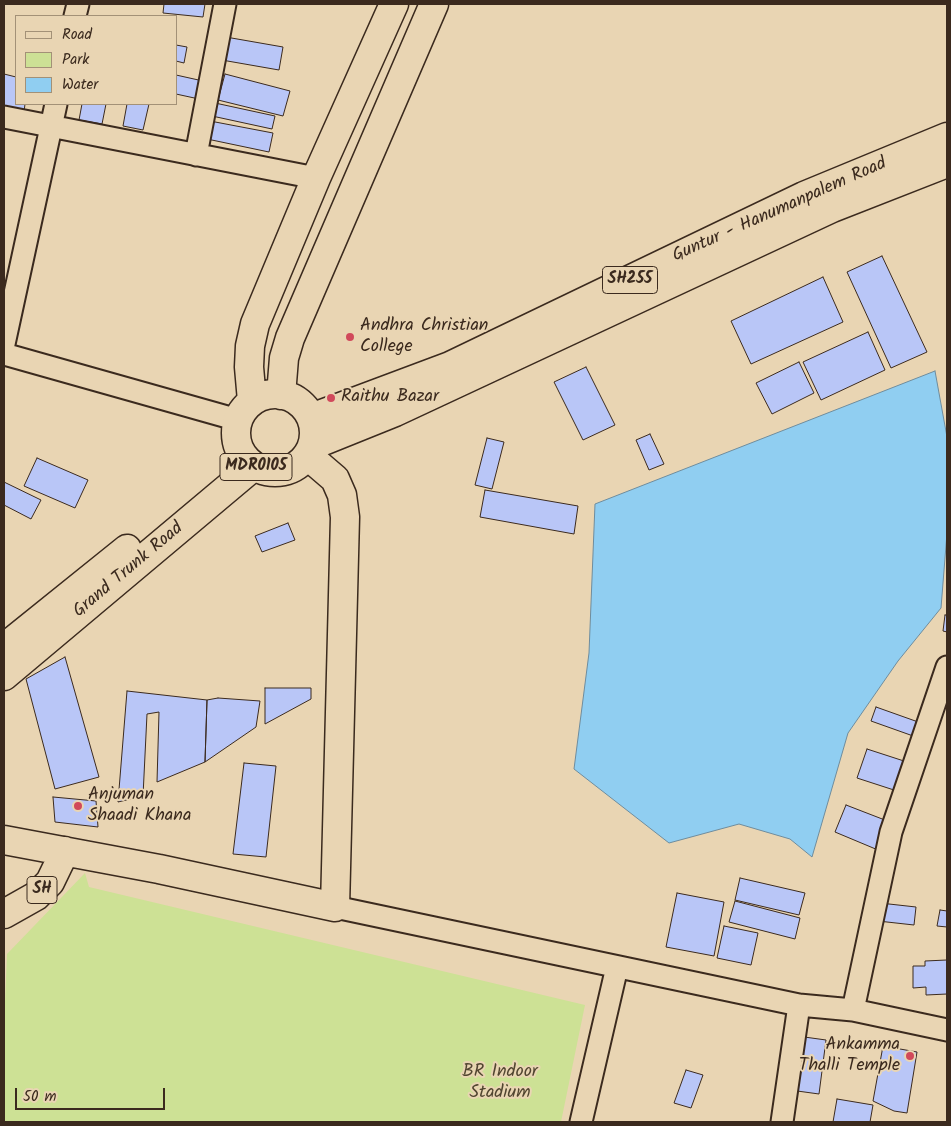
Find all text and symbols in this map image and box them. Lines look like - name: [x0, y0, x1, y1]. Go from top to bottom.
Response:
- legend: [15, 15, 178, 105]
- text: Road: [62, 23, 92, 47]
- text: Park: [62, 48, 89, 72]
- text: Water: [62, 73, 98, 97]
- street label: Guntur - Hanumanpalem Road: [670, 154, 890, 268]
- road number: SH255: [602, 266, 658, 294]
- place label: Andhra Christian College: [360, 316, 488, 358]
- marker: Andhra Christian College: [344, 331, 356, 343]
- place label: Raithu Bazar: [341, 387, 439, 409]
- marker: Raithu Bazar: [325, 392, 337, 404]
- road number: MDR0105: [220, 454, 292, 481]
- street label: Grand Trunk Road: [70, 519, 188, 623]
- place label: Anjuman Shaadi Khana: [88, 785, 191, 828]
- marker: Anjuman Shaadi Khana: [72, 800, 84, 812]
- road number: SH: [27, 876, 57, 904]
- place label: Ankamma Thalli Temple: [799, 1035, 900, 1078]
- marker: Ankamma Thalli Temple: [904, 1050, 916, 1062]
- park label: BR Indoor Stadium: [462, 1062, 538, 1104]
- scale bar: [18, 1078, 168, 1110]
- text: 50 m: [23, 1085, 57, 1109]

